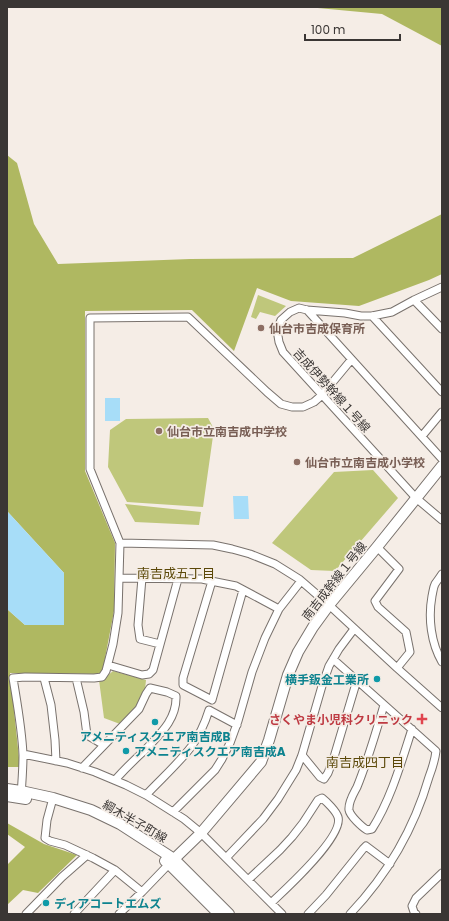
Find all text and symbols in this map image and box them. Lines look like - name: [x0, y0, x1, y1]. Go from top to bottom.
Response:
- scale bar: [305, 16, 400, 42]
- text: 100 m: [311, 21, 345, 38]
- place label: 仙台市吉成保育所: [269, 320, 365, 337]
- marker: 仙台市吉成保育所: [256, 323, 266, 333]
- street label: 吉成伊勢幹線１号線: [290, 344, 374, 436]
- place label: 仙台市立南吉成中学校: [167, 423, 287, 440]
- marker: 仙台市立南吉成中学校: [154, 426, 164, 436]
- place label: 仙台市立南吉成小学校: [305, 454, 425, 471]
- marker: 仙台市立南吉成小学校: [292, 457, 302, 467]
- street label: 南吉成幹線１号線: [298, 538, 370, 624]
- district label: 南吉成五丁目: [137, 564, 215, 583]
- place label: 横手鈑金工業所: [285, 671, 369, 688]
- marker: 横手鈑金工業所: [372, 674, 382, 684]
- place label: さくやま小児科クリニック: [269, 711, 413, 728]
- marker: さくやま小児科クリニック: [416, 713, 428, 725]
- marker: アメニティスクエア南吉成B: [150, 717, 160, 727]
- place label: アメニティスクエア南吉成B: [80, 728, 230, 745]
- place label: アメニティスクエア南吉成A: [134, 743, 286, 760]
- marker: アメニティスクエア南吉成A: [121, 746, 131, 756]
- district label: 南吉成四丁目: [326, 753, 404, 772]
- street label: 綱木半子町線: [100, 796, 170, 846]
- place label: ディアコートエムズ: [54, 895, 161, 912]
- marker: ディアコートエムズ: [41, 898, 51, 908]

